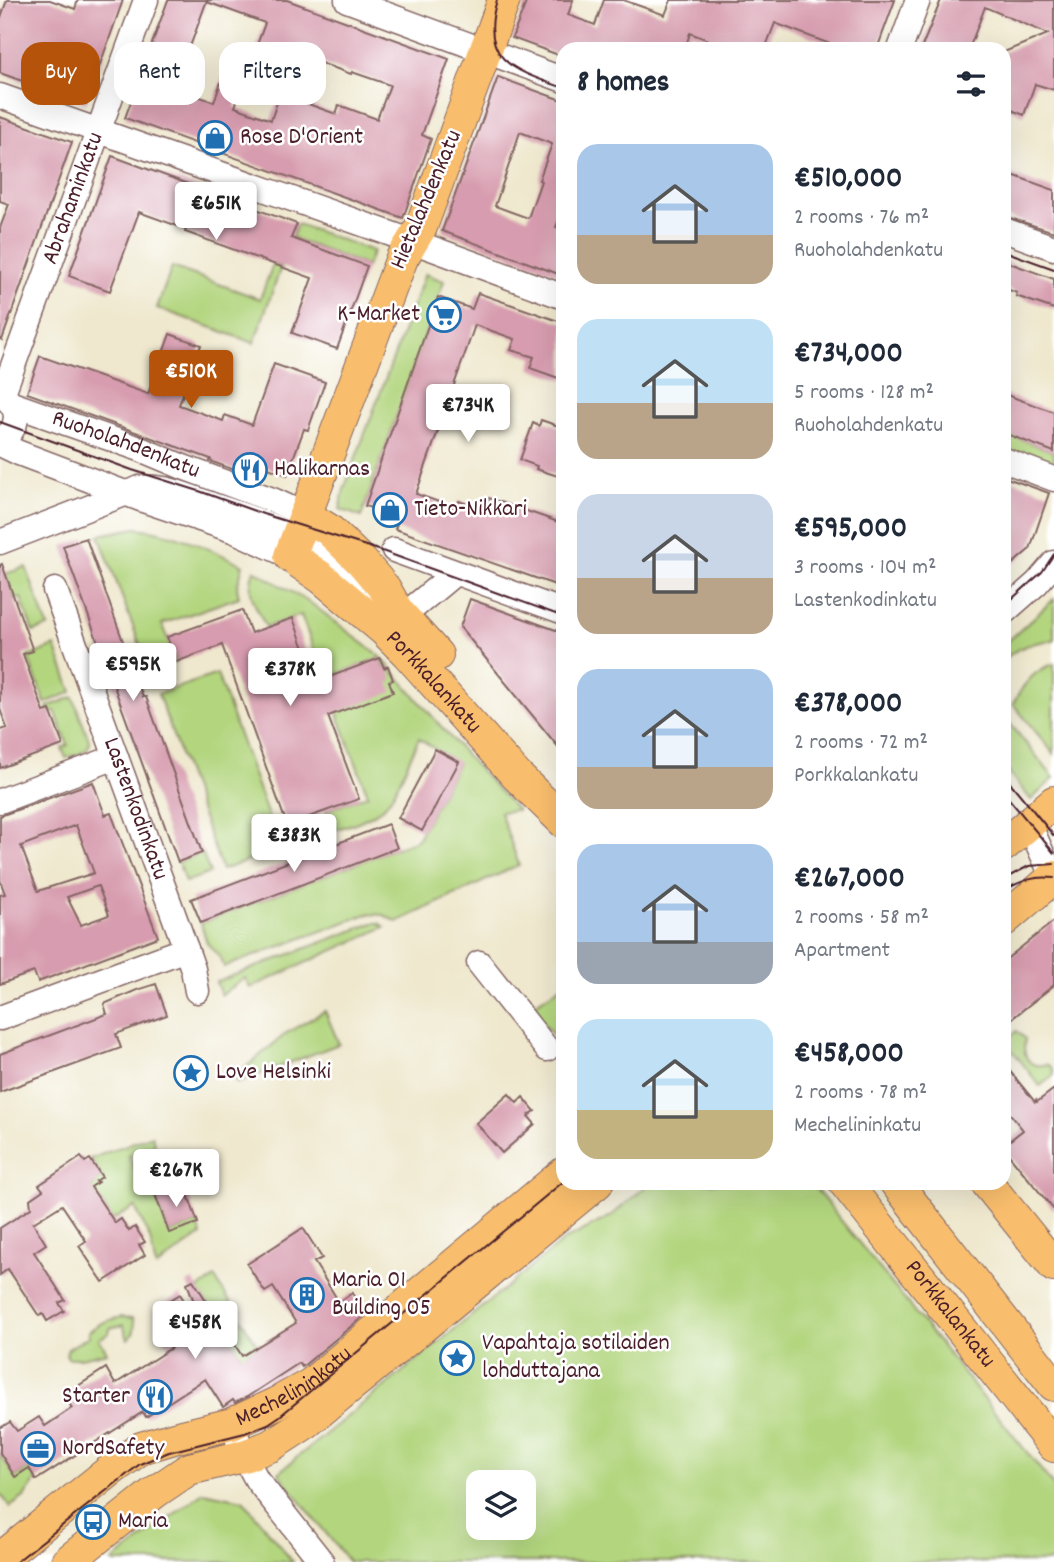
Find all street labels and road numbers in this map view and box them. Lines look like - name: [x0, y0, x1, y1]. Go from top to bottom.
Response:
- street label: Hietalahdenkatu: [382, 125, 472, 275]
- street label: Abrahaminkatu: [34, 128, 113, 269]
- street label: Ruoholahdenkatu: [47, 402, 204, 489]
- street label: Porkkalankatu: [377, 623, 489, 742]
- street label: Lastenkodinkatu: [93, 733, 176, 885]
- street label: Porkkalankatu: [896, 1253, 1003, 1376]
- street label: Mechelininkatu: [230, 1339, 360, 1437]

